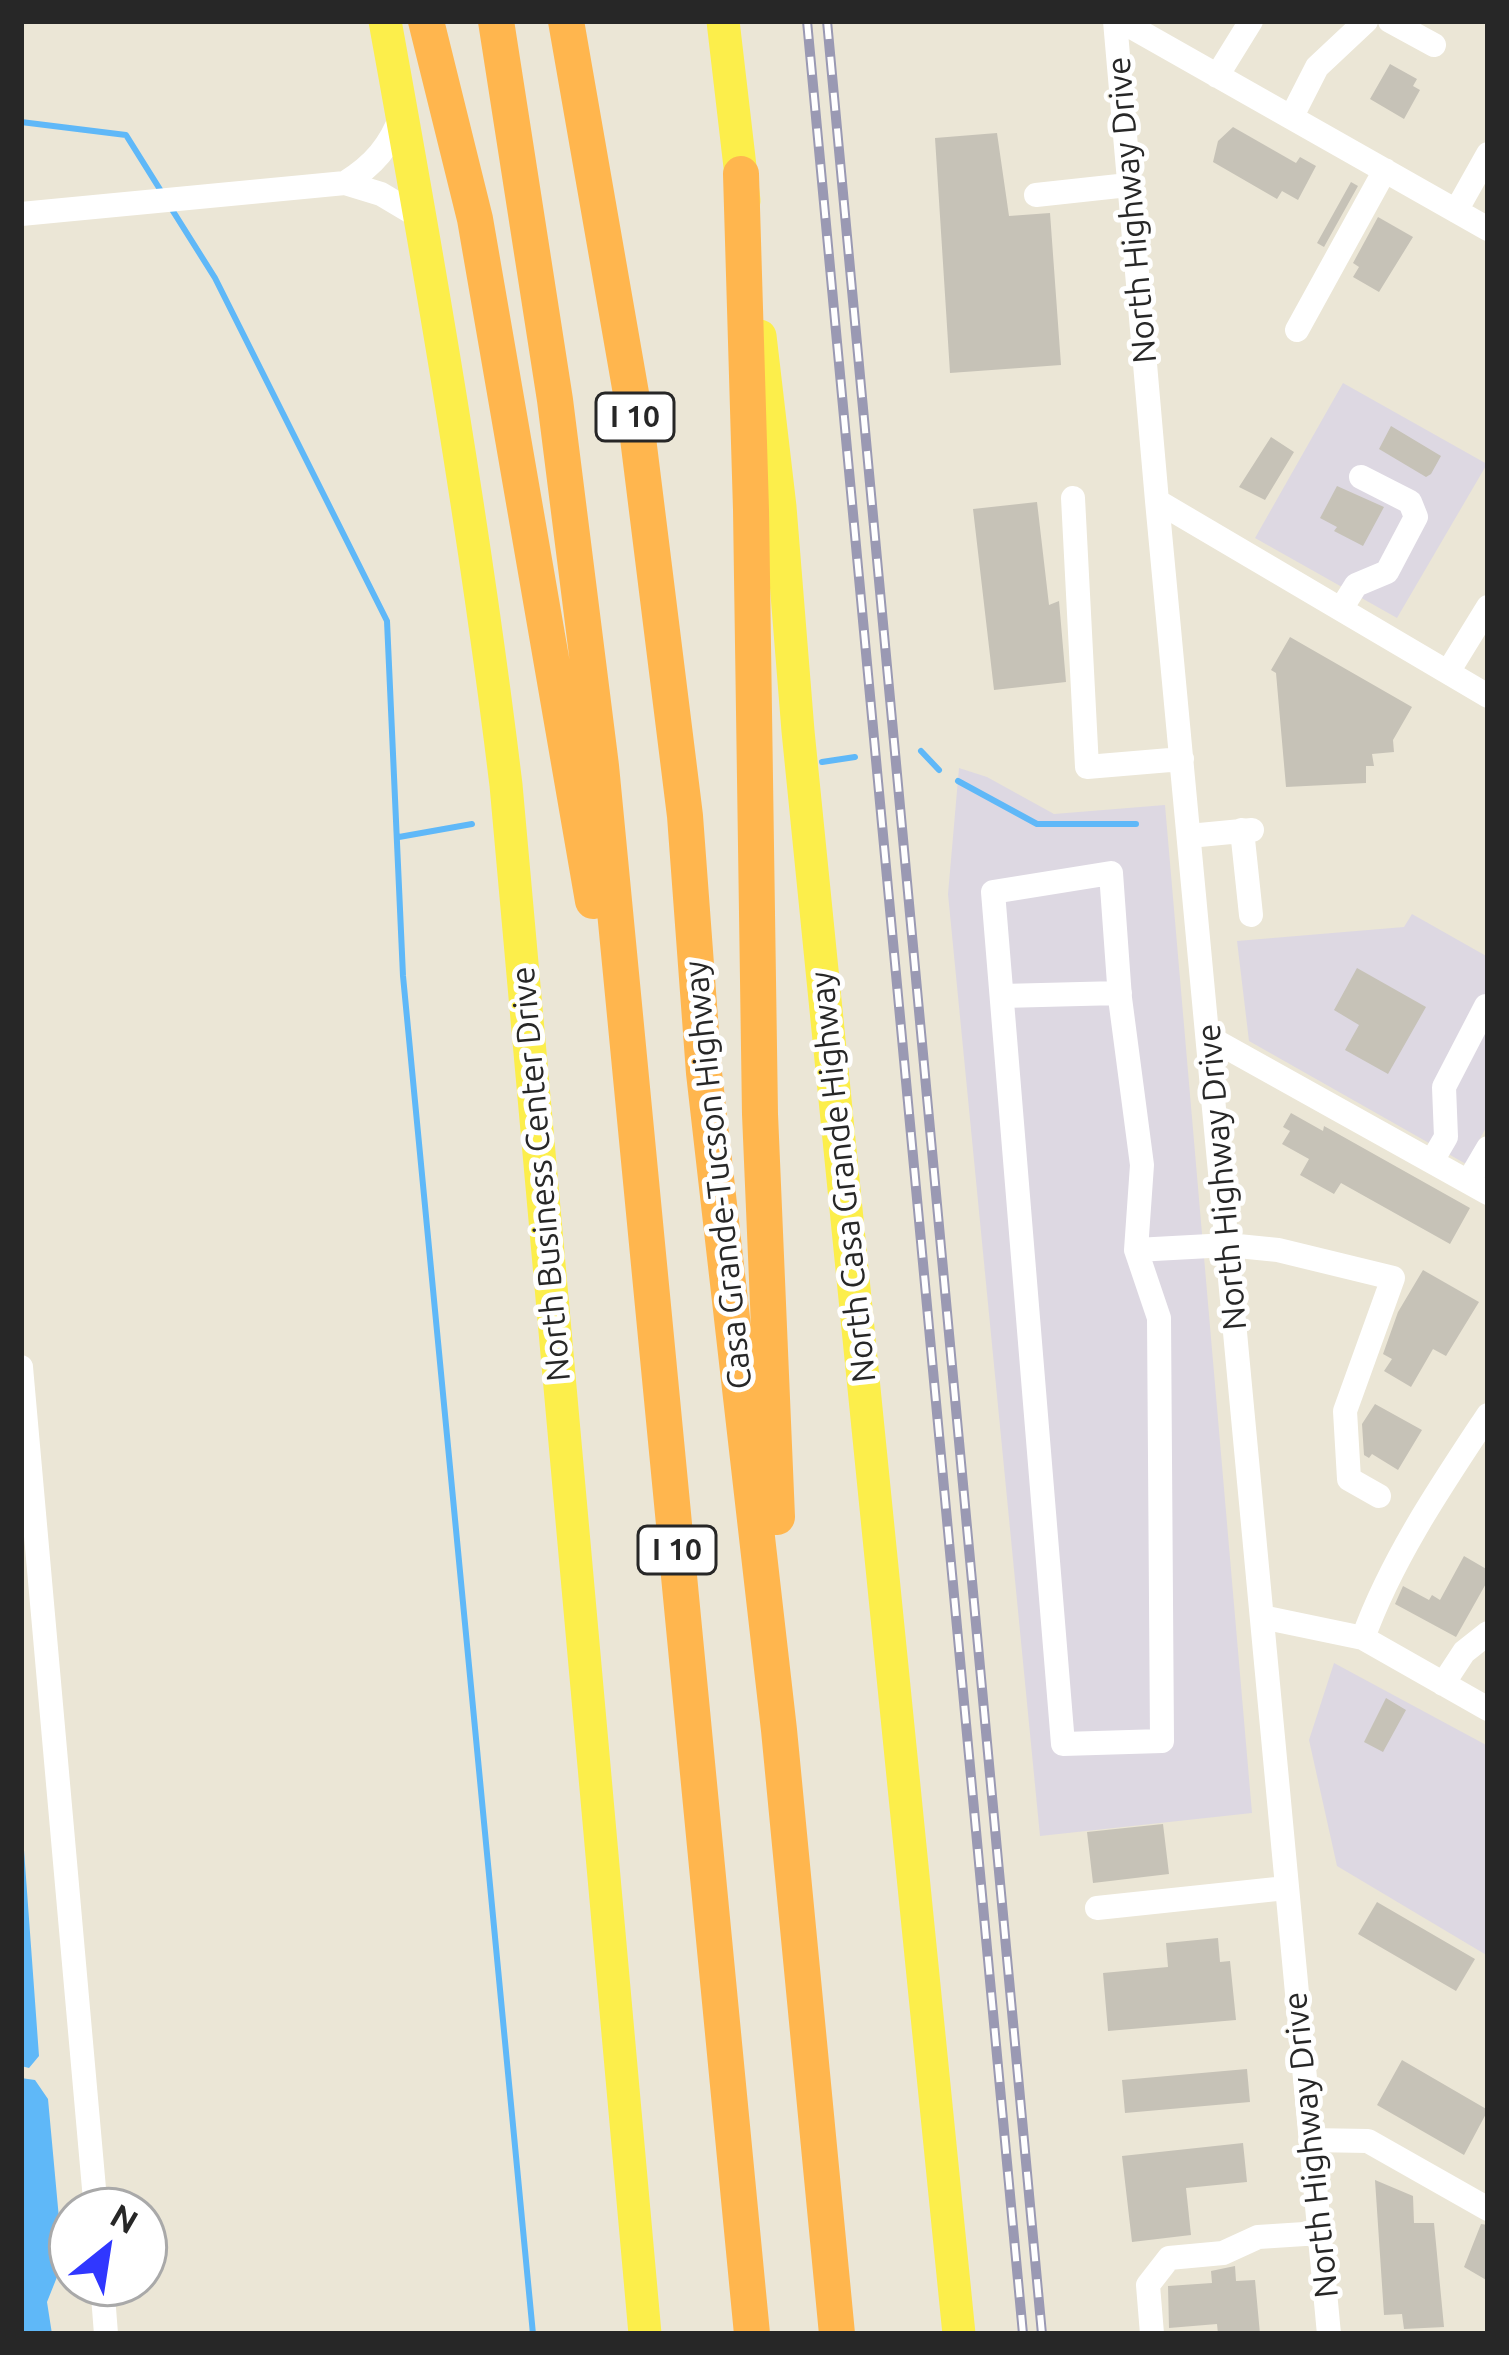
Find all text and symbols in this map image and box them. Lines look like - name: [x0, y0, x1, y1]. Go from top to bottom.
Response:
- street label: North Highway Drive: [1099, 55, 1165, 365]
- road number: I 10: [596, 393, 674, 441]
- street label: Casa Grande-Tucson Highway: [676, 959, 760, 1391]
- street label: North Business Center Drive: [503, 965, 579, 1383]
- street label: North Casa Grande Highway: [802, 969, 884, 1385]
- street label: North Highway Drive: [1189, 1022, 1255, 1332]
- road number: I 10: [638, 1526, 716, 1574]
- street label: North Highway Drive: [1275, 1990, 1347, 2300]
- north arrow: [48, 2187, 168, 2307]
- text: N: [105, 2196, 145, 2240]

